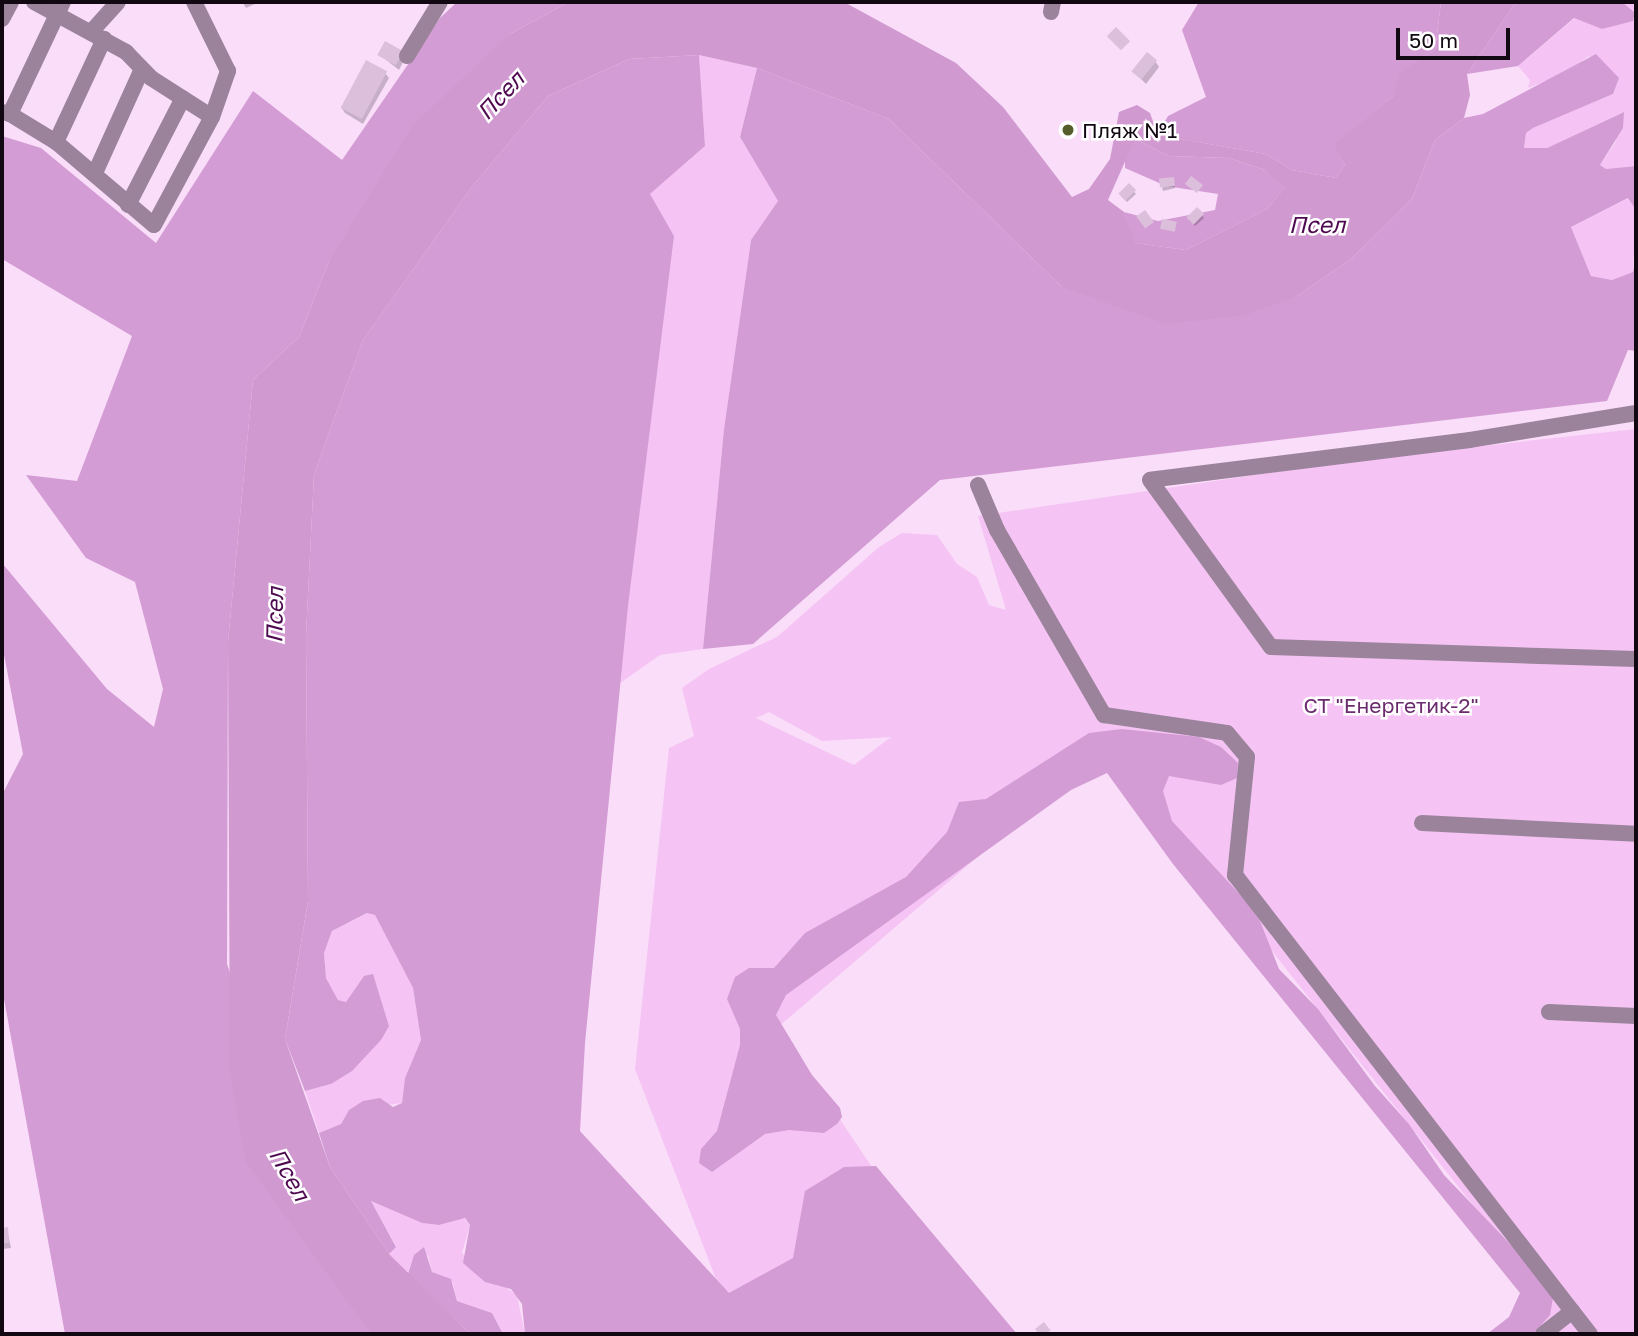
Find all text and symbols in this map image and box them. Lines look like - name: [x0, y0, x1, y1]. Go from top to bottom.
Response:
- scale bar: [1400, 14, 1514, 58]
- text: 50 m: [1409, 27, 1458, 53]
- water label: Псел: [471, 65, 529, 125]
- place label: Пляж №1: [1082, 117, 1177, 143]
- marker: Пляж №1: [1060, 122, 1076, 138]
- water label: Псел: [1289, 210, 1345, 238]
- water label: Псел: [260, 587, 288, 643]
- park label: СТ "Енергетик-2": [1303, 692, 1479, 718]
- water label: Псел: [264, 1143, 316, 1205]

